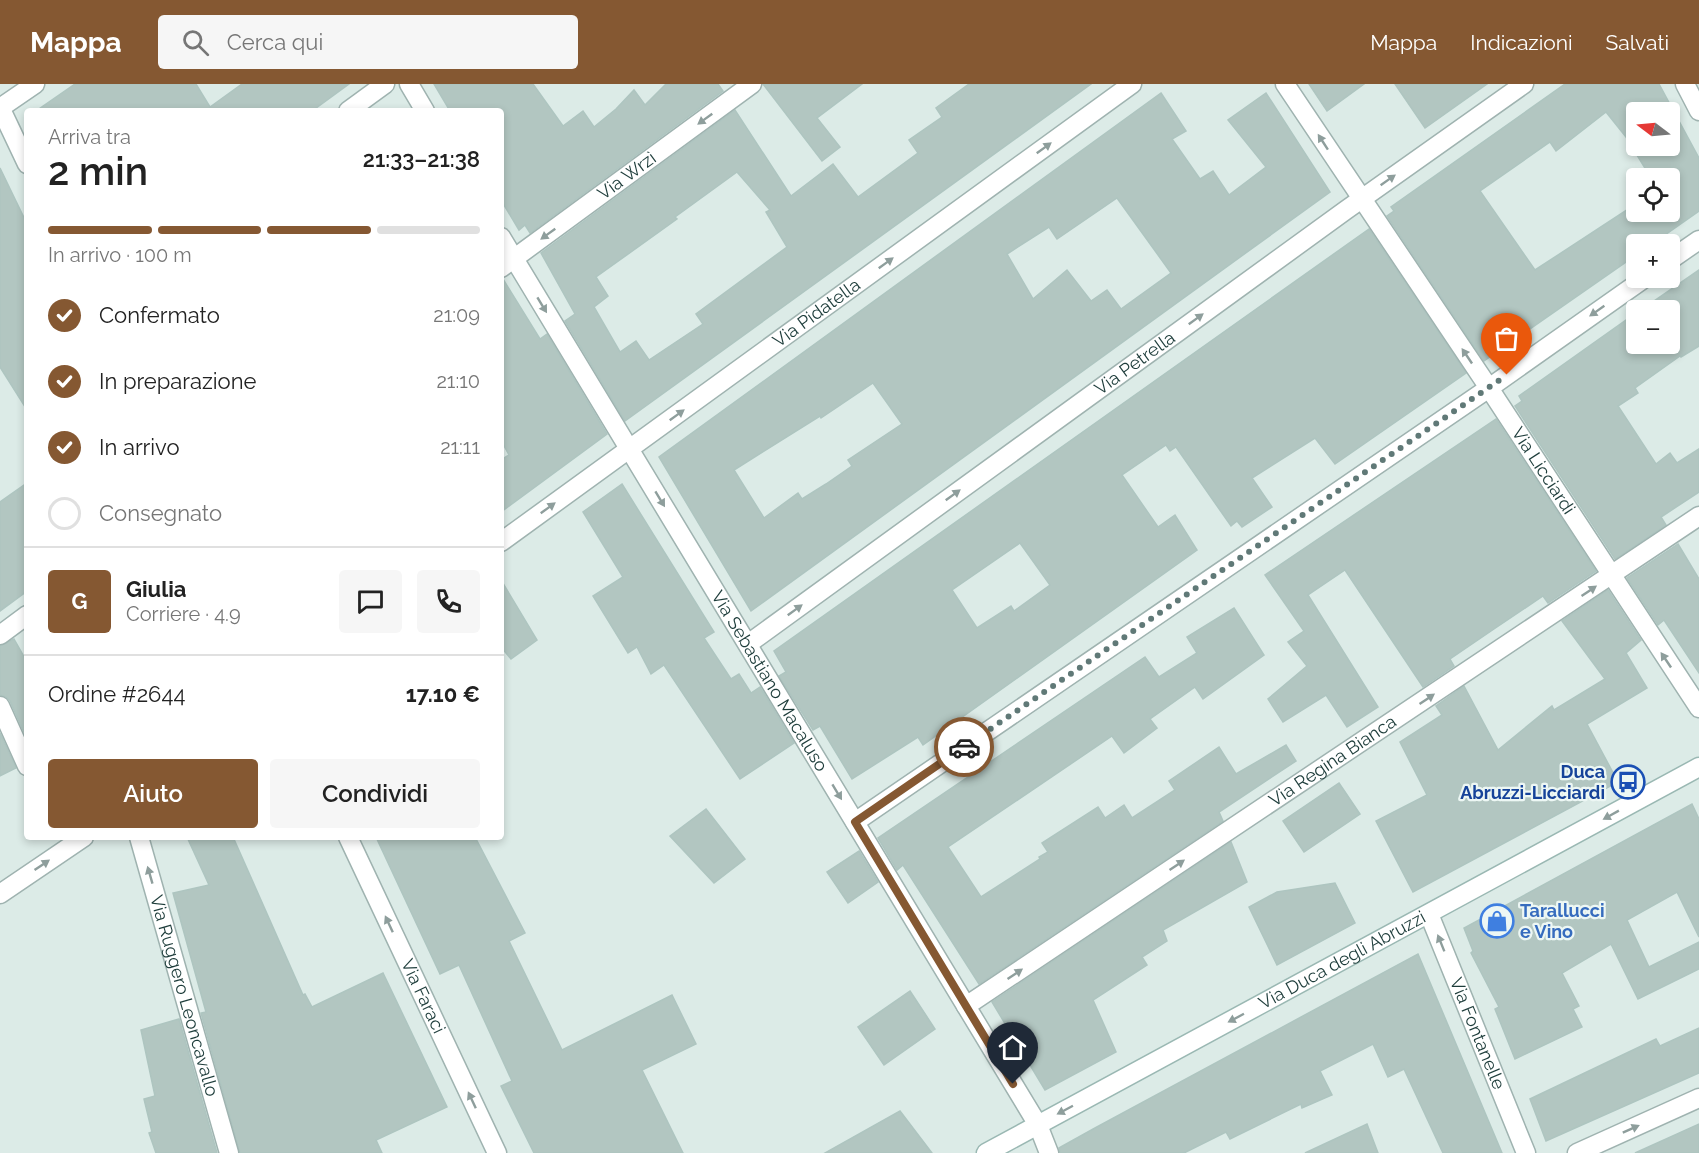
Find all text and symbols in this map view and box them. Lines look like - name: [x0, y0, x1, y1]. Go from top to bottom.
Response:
- search box: [158, 15, 578, 69]
- text: Mappa: [30, 26, 122, 59]
- icon: search: [179, 26, 212, 59]
- text: Cerca qui: [227, 29, 323, 55]
- text: Mappa: [1370, 30, 1437, 55]
- text: Indicazioni: [1470, 30, 1573, 55]
- text: Salvati: [1606, 30, 1669, 55]
- north arrow: [1626, 102, 1680, 156]
- map controls: [1626, 102, 1680, 354]
- one-way arrow: [697, 112, 712, 124]
- text: Arriva tra: [48, 125, 131, 149]
- one-way arrow: [1318, 134, 1329, 150]
- one-way arrow: [1036, 143, 1051, 155]
- text: 21:33–21:38: [363, 146, 480, 172]
- street label: Via Wrzì: [593, 147, 660, 204]
- text: 2 min: [48, 148, 148, 194]
- button: locate: [1626, 168, 1680, 222]
- one-way arrow: [1379, 174, 1395, 186]
- one-way arrow: [540, 228, 556, 240]
- button: +: [1626, 234, 1680, 288]
- text: In arrivo · 100 m: [48, 243, 192, 267]
- one-way arrow: [877, 257, 893, 269]
- street label: Via Pidatella: [769, 274, 864, 351]
- one-way arrow: [537, 297, 548, 313]
- icon: check: [48, 299, 81, 332]
- button: −: [1626, 300, 1680, 354]
- text: Confermato: [99, 302, 220, 328]
- text: 21:09: [433, 303, 480, 327]
- one-way arrow: [1590, 305, 1606, 317]
- one-way arrow: [1187, 313, 1203, 325]
- pin: [1481, 313, 1532, 375]
- icon: bag: [1490, 322, 1523, 355]
- street label: Via Petrella: [1090, 327, 1179, 399]
- one-way arrow: [1461, 349, 1473, 365]
- icon: check: [48, 365, 81, 398]
- text: In preparazione: [99, 368, 256, 394]
- text: 21:10: [436, 369, 480, 393]
- one-way arrow: [670, 409, 685, 421]
- street label: Via Licciardi: [1508, 423, 1580, 518]
- icon: check: [48, 431, 81, 464]
- text: In arrivo: [99, 434, 180, 460]
- text: 21:11: [440, 435, 480, 459]
- one-way arrow: [944, 489, 960, 501]
- one-way arrow: [655, 491, 665, 508]
- text: Consegnato: [99, 500, 222, 526]
- one-way arrow: [541, 502, 556, 514]
- button: chat: [339, 570, 402, 633]
- button: phone: [417, 570, 480, 633]
- text: Giulia: [126, 576, 186, 602]
- one-way arrow: [1581, 586, 1597, 597]
- street label: Via Sebastiano Macaluso: [707, 587, 833, 775]
- text: G: [72, 588, 87, 614]
- text: Corriere · 4.9: [126, 602, 241, 626]
- one-way arrow: [787, 604, 803, 616]
- one-way arrow: [1661, 651, 1672, 668]
- text: Ordine #2644: [48, 681, 185, 707]
- text: 17.10 €: [406, 681, 480, 707]
- one-way arrow: [1419, 694, 1435, 705]
- street label: Via Regina Bianca: [1265, 710, 1400, 811]
- courier: [934, 717, 994, 777]
- icon: car: [948, 731, 981, 764]
- button: Aiuto: [48, 759, 258, 828]
- button: Condividi: [270, 759, 480, 828]
- place label: Duca Abruzzi-Licciardi: [1460, 761, 1605, 803]
- bus stop icon: Duca Abruzzi-Licciardi: [1610, 764, 1646, 800]
- one-way arrow: [831, 784, 842, 800]
- one-way arrow: [1602, 810, 1619, 820]
- one-way arrow: [34, 860, 50, 871]
- one-way arrow: [1169, 860, 1185, 871]
- one-way arrow: [145, 866, 154, 884]
- street label: Via Ruggero Leoncavallo: [146, 893, 223, 1099]
- place label: Tarallucci e Vino: [1520, 900, 1605, 942]
- shop icon: Tarallucci e Vino: [1479, 903, 1515, 939]
- street label: Via Duca degli Abruzzi: [1255, 906, 1429, 1013]
- one-way arrow: [385, 915, 394, 932]
- one-way arrow: [1436, 934, 1445, 952]
- street label: Via Faraci: [397, 955, 450, 1037]
- one-way arrow: [1007, 968, 1023, 979]
- street label: Via Fontanelle: [1446, 974, 1510, 1093]
- one-way arrow: [1227, 1013, 1244, 1023]
- pin: [987, 1022, 1038, 1084]
- icon: home: [996, 1031, 1029, 1064]
- one-way arrow: [468, 1092, 477, 1109]
- one-way arrow: [1056, 1105, 1073, 1115]
- one-way arrow: [1622, 1124, 1640, 1134]

